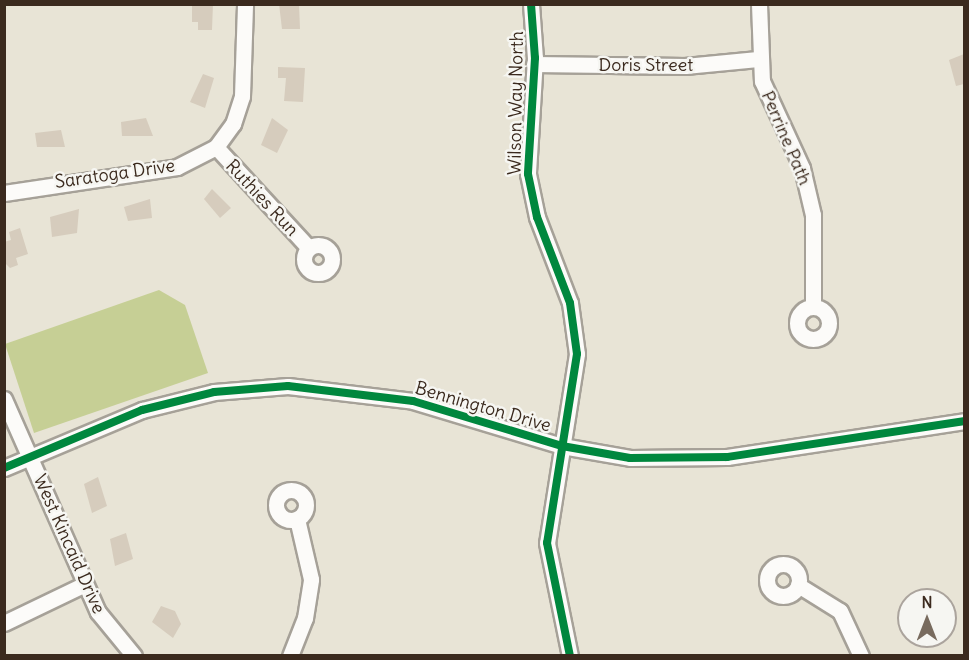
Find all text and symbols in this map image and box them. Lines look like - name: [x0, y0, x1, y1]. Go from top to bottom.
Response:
- street label: Wilson Way North: [504, 31, 528, 175]
- street label: Doris Street: [599, 54, 693, 76]
- street label: Perrine Path: [757, 88, 815, 188]
- street label: Saratoga Drive: [54, 155, 176, 193]
- street label: Ruthies Run: [221, 155, 303, 241]
- street label: Bennington Drive: [413, 377, 553, 437]
- street label: West Kincaid Drive: [29, 471, 109, 617]
- north arrow: [897, 588, 957, 648]
- text: N: [921, 592, 933, 612]

